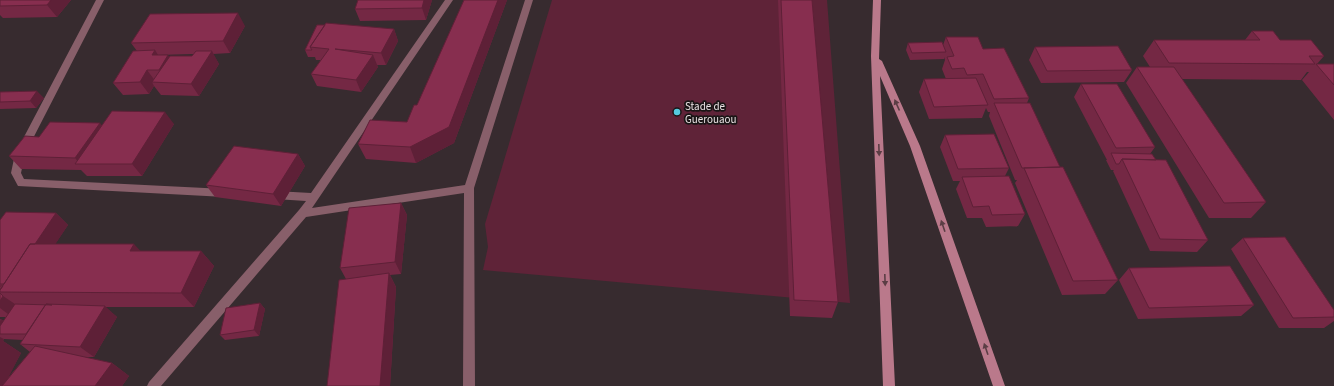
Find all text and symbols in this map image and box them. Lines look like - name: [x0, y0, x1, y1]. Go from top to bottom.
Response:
- place label: Stade de Guerouaou: [685, 99, 736, 127]
- one-way arrow: [894, 99, 900, 111]
- marker: Stade de Guerouaou: [672, 107, 682, 117]
- one-way arrow: [876, 144, 883, 156]
- one-way arrow: [940, 220, 946, 232]
- one-way arrow: [881, 274, 888, 286]
- one-way arrow: [983, 343, 989, 355]

